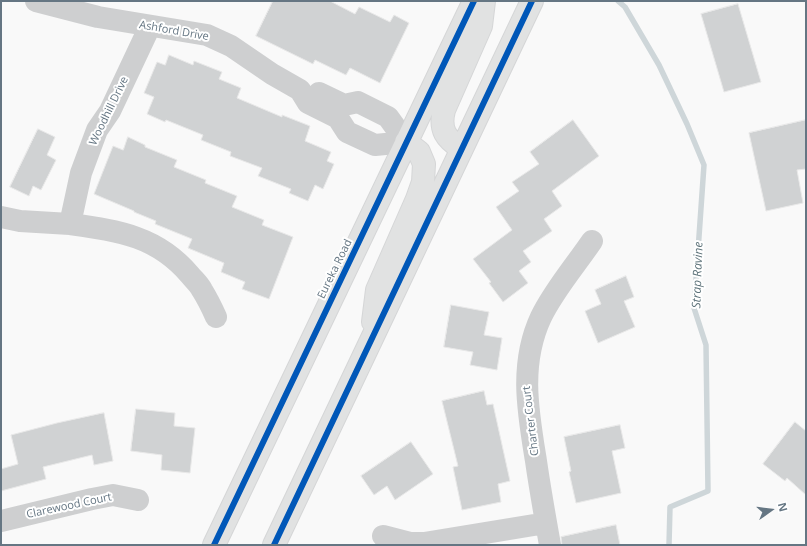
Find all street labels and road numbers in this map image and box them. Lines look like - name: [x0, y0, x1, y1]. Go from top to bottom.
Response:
- street label: Ashford Drive: [138, 18, 210, 44]
- street label: Woodhill Drive: [87, 74, 131, 148]
- street label: Eureka Road: [315, 237, 355, 301]
- street label: Charter Court: [520, 385, 542, 457]
- street label: Clarewood Court: [25, 491, 113, 521]

